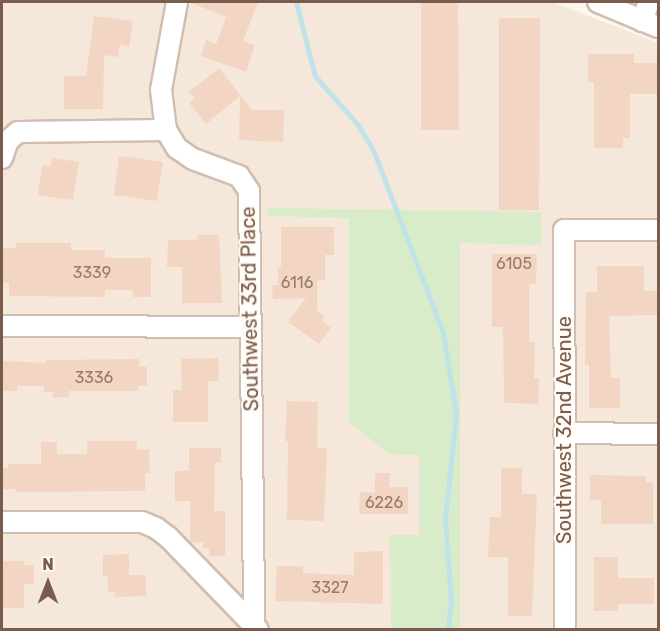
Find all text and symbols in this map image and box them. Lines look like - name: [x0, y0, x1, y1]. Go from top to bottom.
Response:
- street label: Southwest 33rd Place: [236, 206, 264, 412]
- house number: 6105: [496, 254, 532, 274]
- house number: 3339: [73, 263, 111, 283]
- house number: 6116: [281, 273, 313, 293]
- street label: Southwest 32nd Avenue: [552, 316, 576, 544]
- house number: 3336: [75, 368, 113, 388]
- house number: 6226: [365, 493, 403, 513]
- north arrow: [18, 553, 78, 613]
- text: N: [42, 555, 54, 574]
- house number: 3327: [312, 578, 348, 598]

